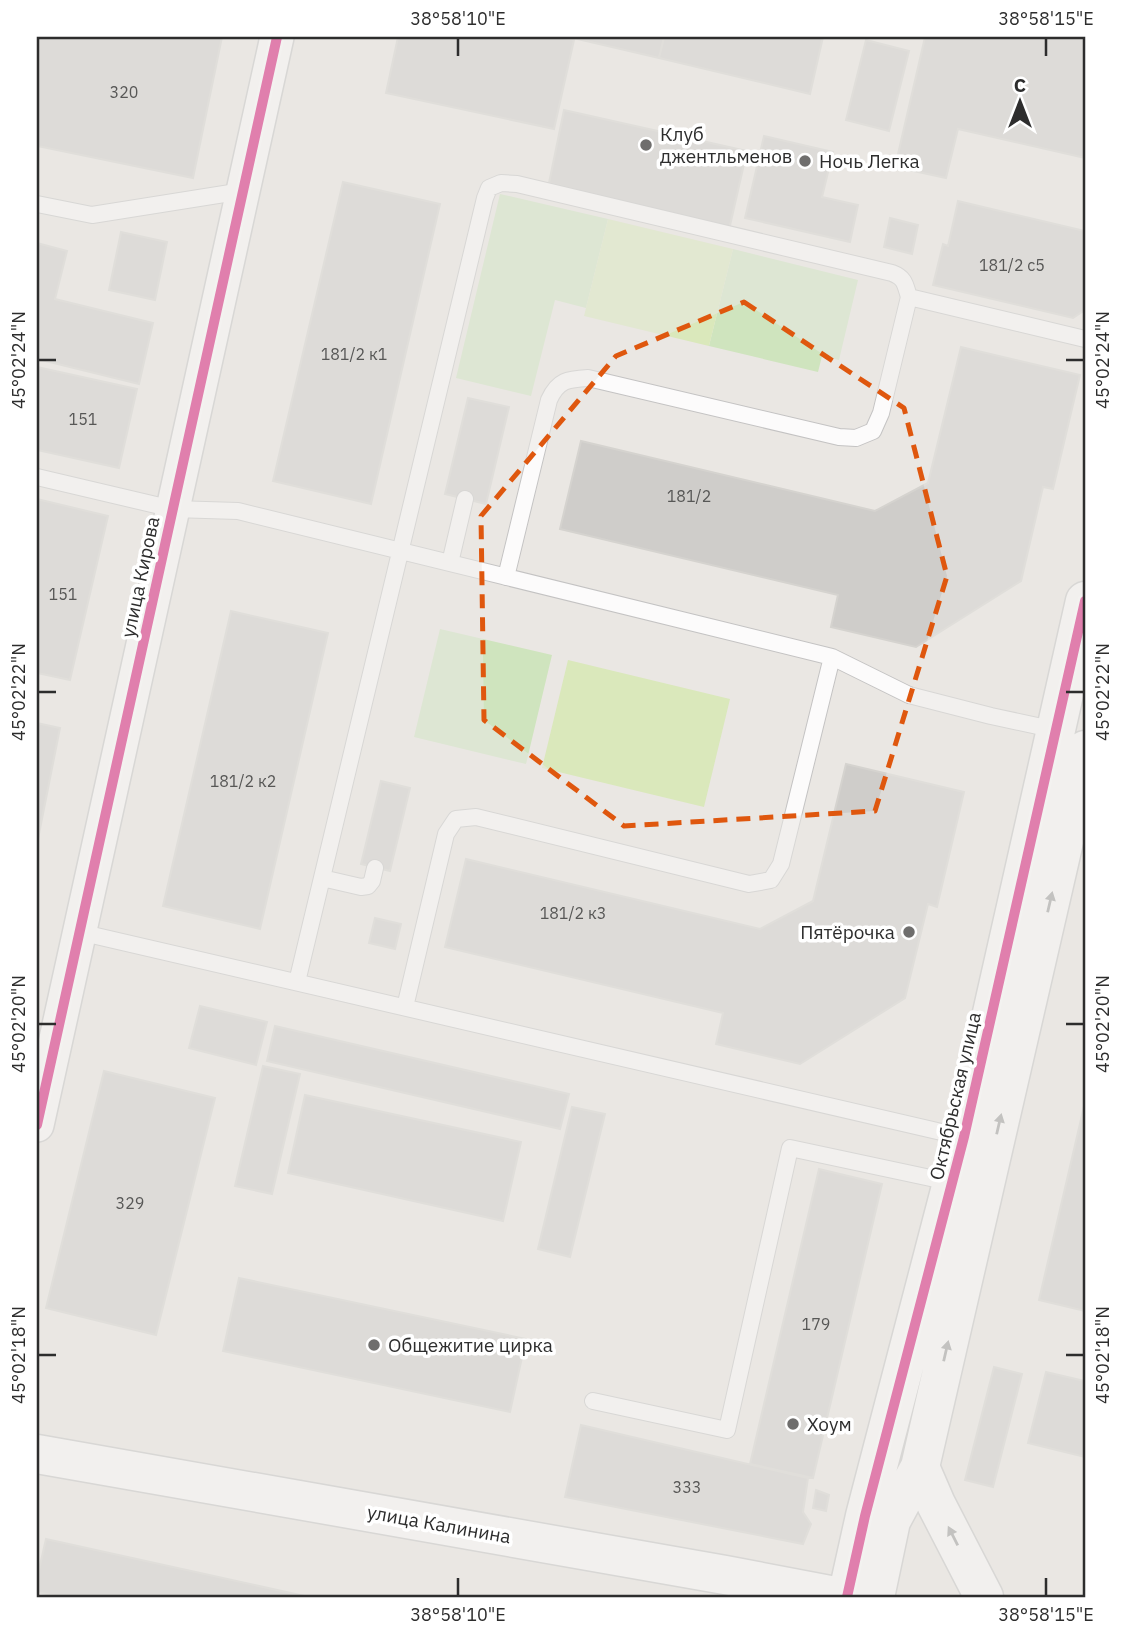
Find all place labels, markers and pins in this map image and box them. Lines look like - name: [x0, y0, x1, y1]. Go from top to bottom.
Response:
- place label: Клуб джентльменов: [660, 122, 792, 168]
- marker: Клуб джентльменов: [638, 137, 654, 153]
- place label: Ночь Легка: [819, 149, 920, 173]
- marker: Ночь Легка: [797, 153, 813, 169]
- place label: Пятёрочка: [800, 920, 895, 944]
- marker: Пятёрочка: [901, 924, 917, 940]
- place label: Общежитие цирка: [388, 1333, 553, 1357]
- marker: Общежитие цирка: [366, 1337, 382, 1353]
- place label: Хоум: [807, 1412, 852, 1436]
- marker: Хоум: [785, 1416, 801, 1432]

